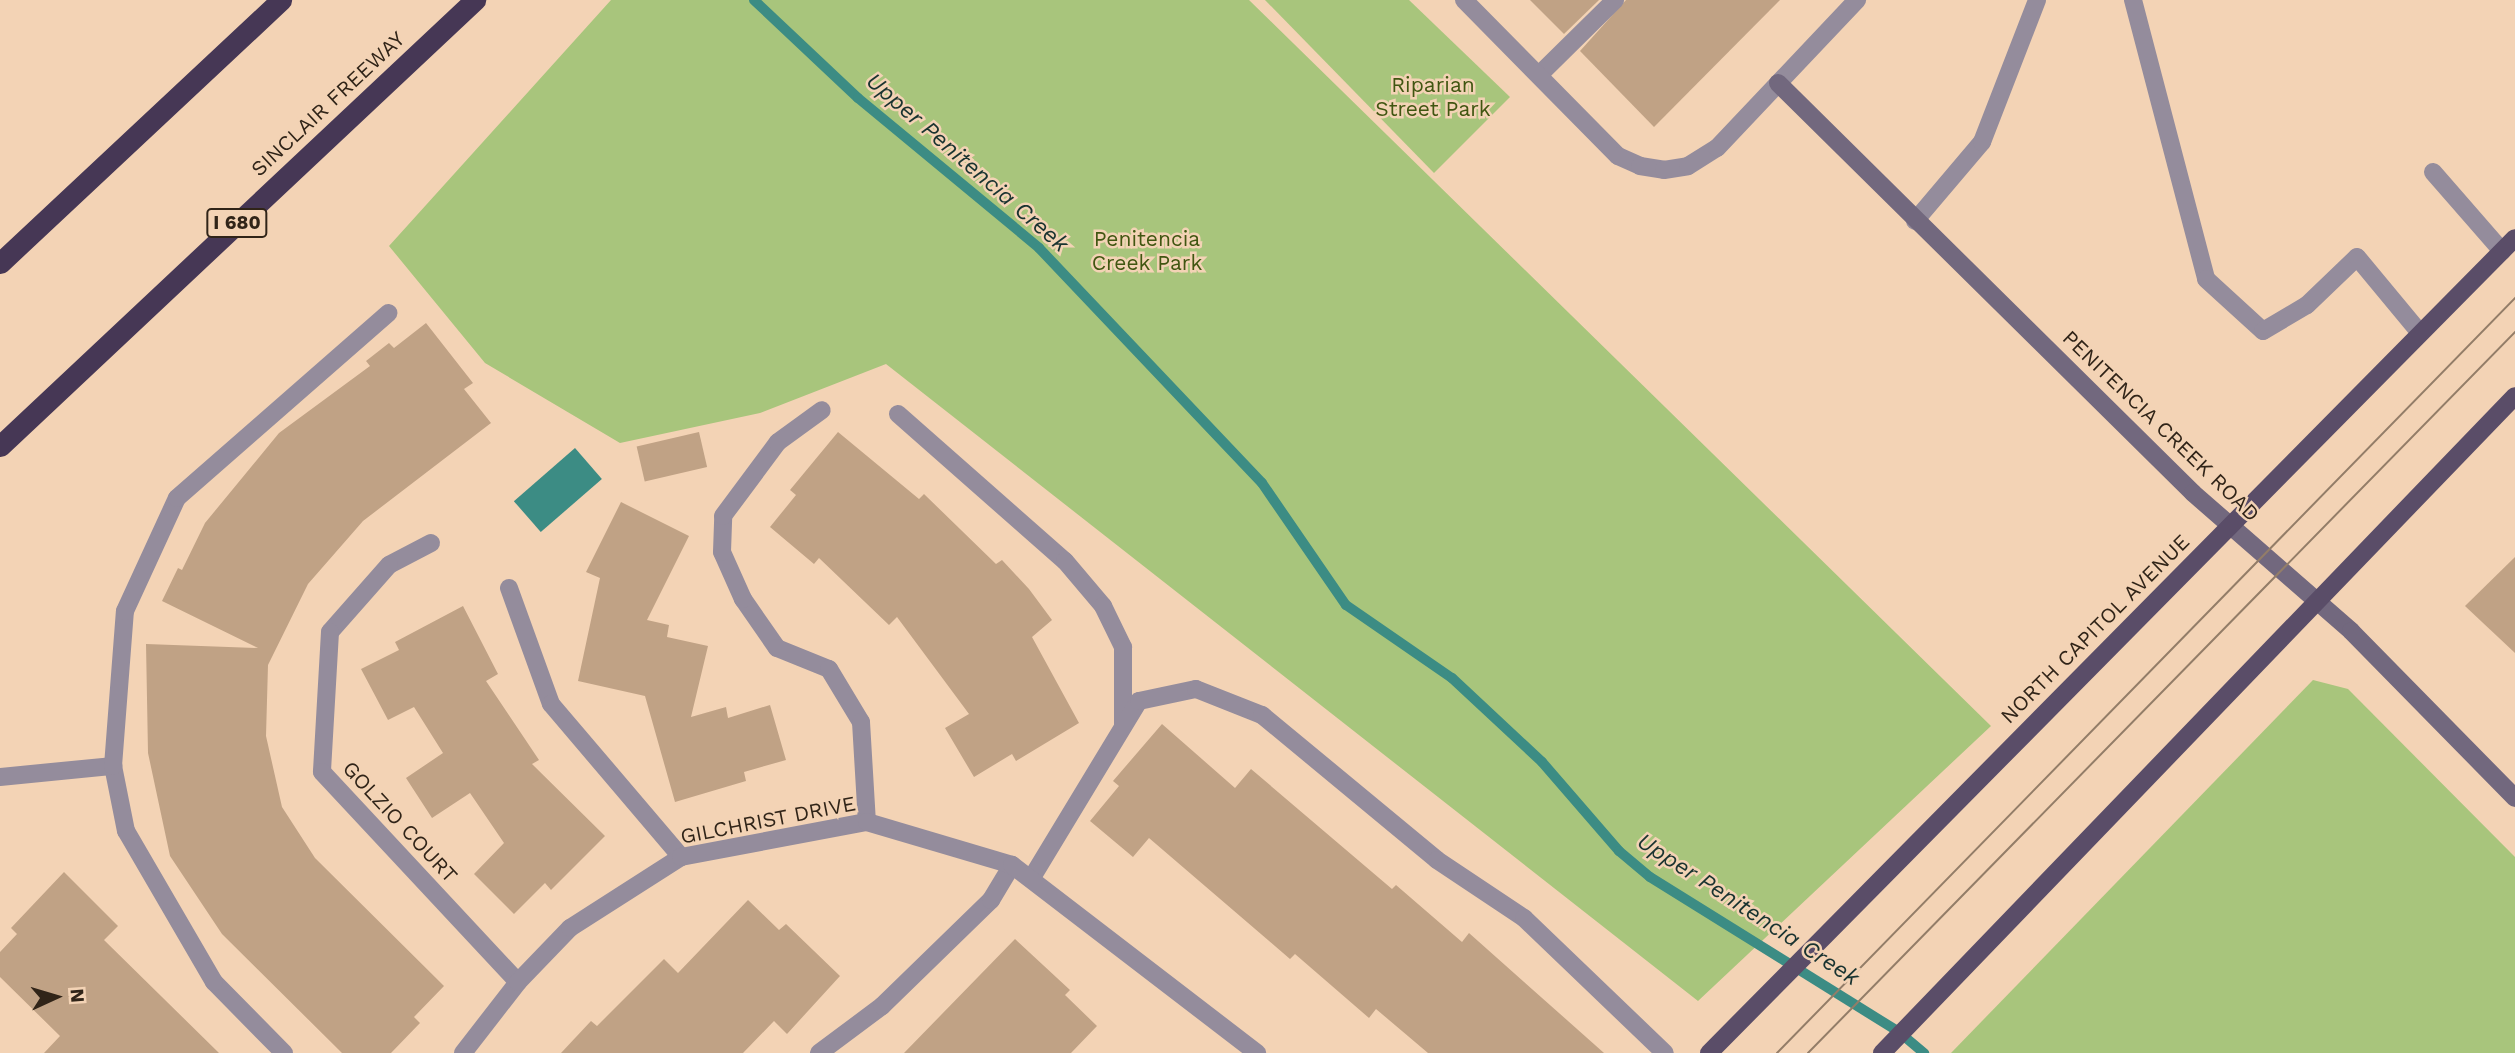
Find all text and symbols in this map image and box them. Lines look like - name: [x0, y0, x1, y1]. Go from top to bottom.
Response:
- street label: SINCLAIR FREEWAY: [246, 26, 410, 182]
- water label: Upper Penitencia Creek: [860, 67, 1074, 259]
- park label: Riparian Street Park: [1375, 72, 1491, 122]
- road number: I 680: [205, 208, 268, 238]
- park label: Penitencia Creek Park: [1091, 226, 1203, 276]
- street label: PENITENCIA CREEK ROAD: [2057, 325, 2265, 527]
- street label: NORTH CAPITOL AVENUE: [1995, 529, 2195, 729]
- street label: GOLZIO COURT: [337, 756, 463, 888]
- street label: GILCHRIST DRIVE: [678, 791, 858, 849]
- water label: Upper Penitencia Creek: [1632, 828, 1864, 992]
- north arrow: [21, 962, 91, 1032]
- text: N: [65, 988, 89, 1003]

